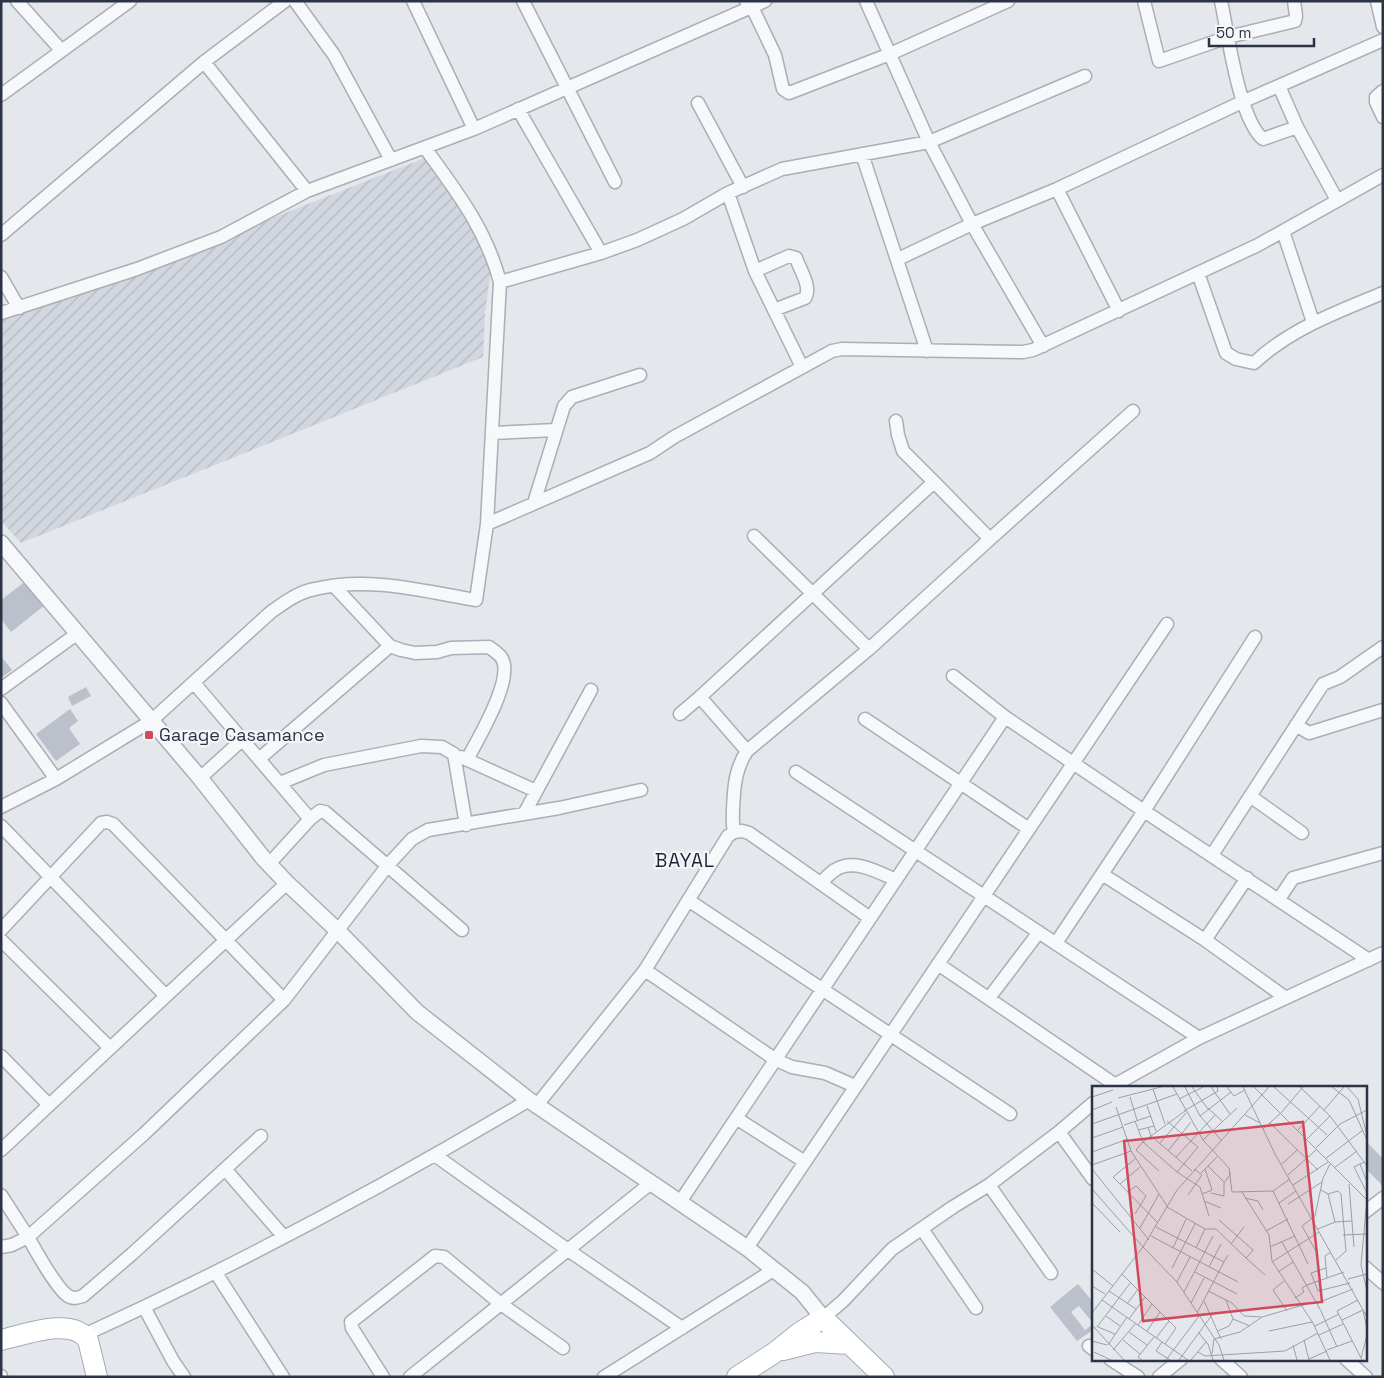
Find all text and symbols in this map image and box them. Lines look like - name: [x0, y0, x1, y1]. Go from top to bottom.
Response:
- scale bar: [1209, 15, 1314, 47]
- text: 50 m: [1216, 23, 1251, 42]
- place label: Garage Casamance: [159, 723, 325, 746]
- marker: Garage Casamance: [143, 729, 155, 741]
- district label: BAYAL: [655, 848, 715, 873]
- inset map: [1092, 1086, 1366, 1360]

